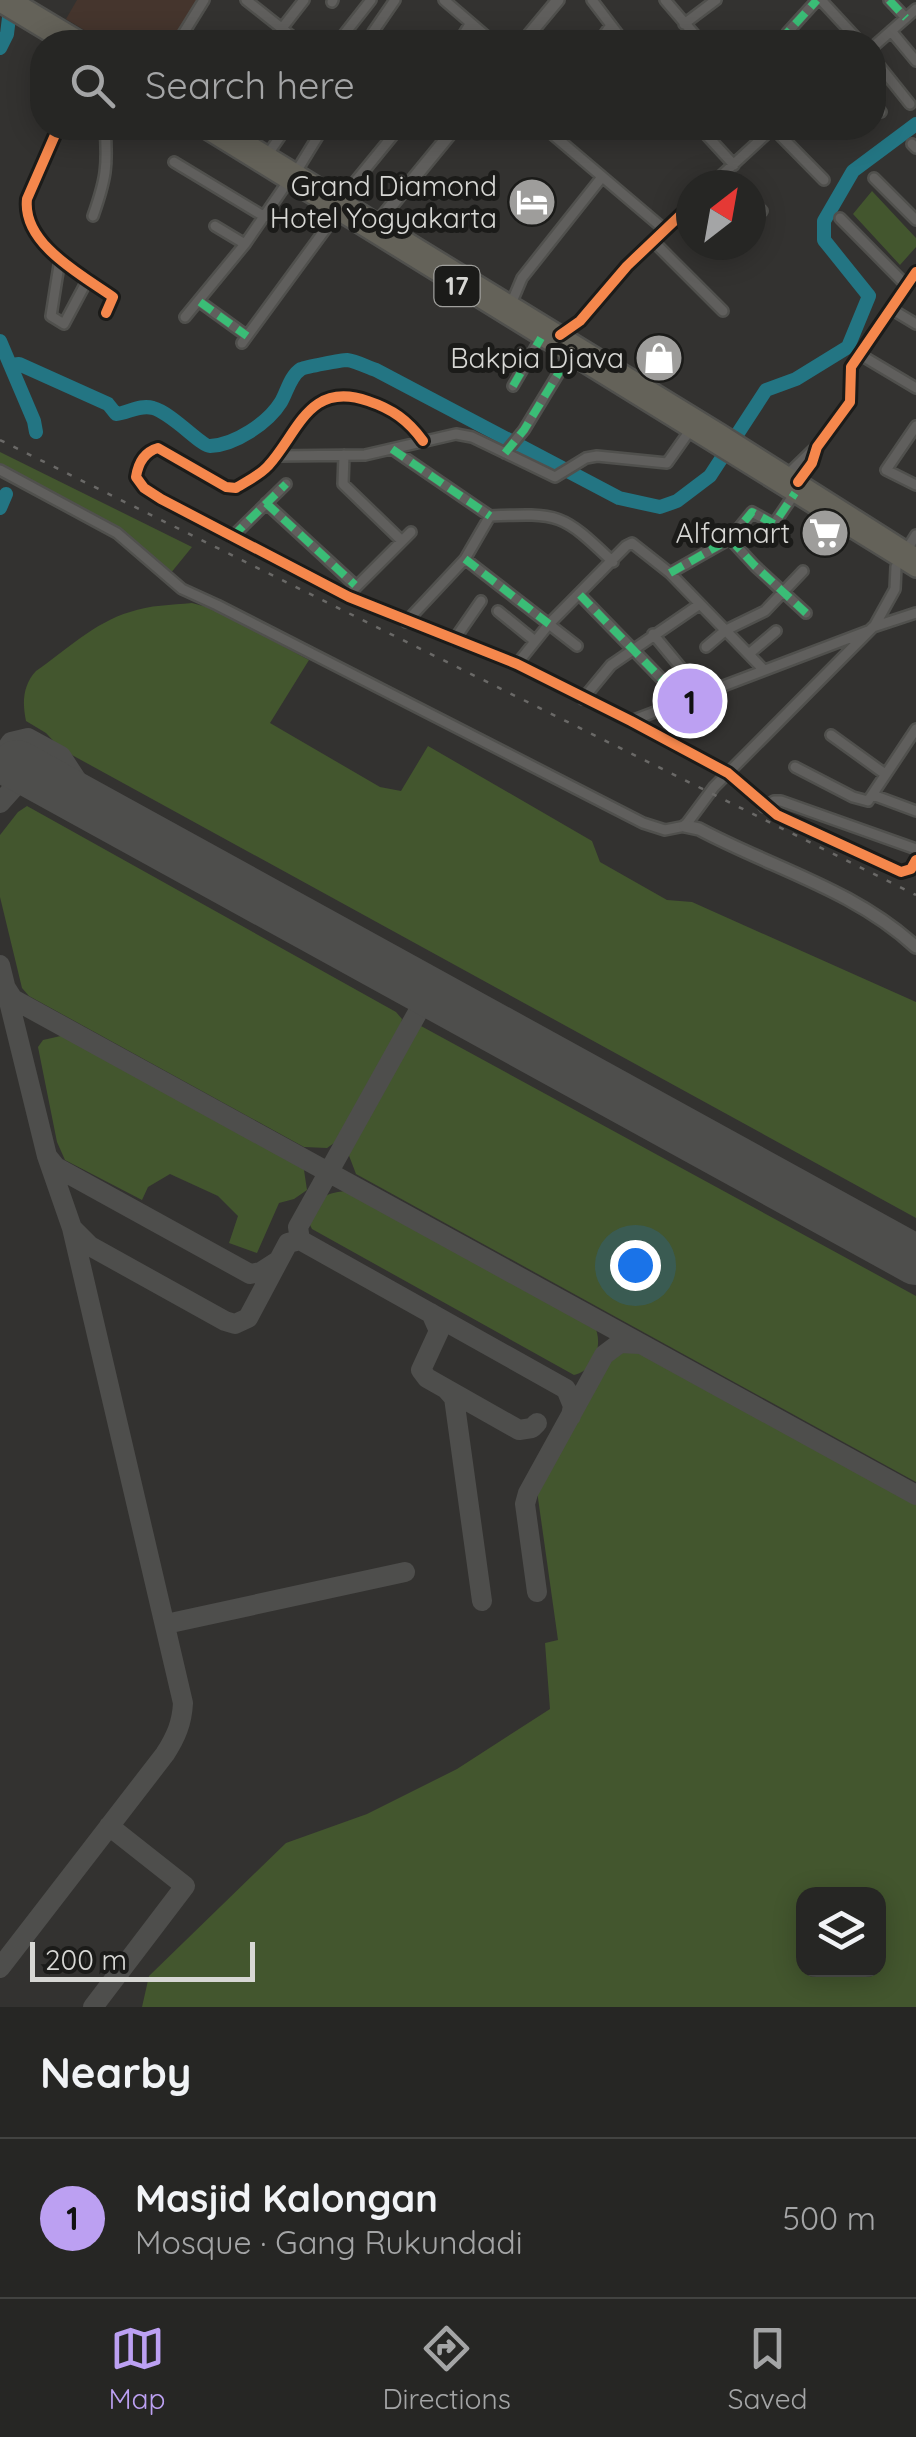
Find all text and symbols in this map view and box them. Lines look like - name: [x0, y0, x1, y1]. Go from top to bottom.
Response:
- search box: [30, 30, 886, 140]
- icon: search: [65, 58, 120, 113]
- text: Search here: [145, 61, 355, 109]
- place label: Grand Diamond Hotel Yogyakarta: [270, 168, 497, 235]
- north arrow: [676, 170, 766, 260]
- hotel icon: Grand Diamond Hotel Yogyakarta: [506, 176, 558, 228]
- road number: 17: [434, 266, 480, 306]
- shop icon: Bakpia Djava: [633, 332, 685, 384]
- place label: Bakpia Djava: [450, 340, 624, 375]
- supermarket icon: Alfamart: [799, 507, 851, 559]
- place label: Alfamart: [676, 515, 790, 550]
- pin: 1: [658, 664, 722, 738]
- your location: [610, 1240, 661, 1291]
- map controls: [796, 1887, 886, 1977]
- button: layers: [796, 1887, 886, 1977]
- scale bar: [30, 1937, 255, 1982]
- text: 200 m: [45, 1942, 127, 1977]
- text: Nearby: [40, 2046, 191, 2099]
- text: Masjid Kalongan: [135, 2174, 438, 2222]
- text: 1: [66, 2198, 79, 2238]
- text: 500 m: [783, 2198, 876, 2238]
- text: Mosque · Gang Rukundadi: [135, 2222, 523, 2262]
- tab: Map: [108, 2321, 166, 2416]
- tab: Directions: [382, 2321, 511, 2416]
- tab: Saved: [728, 2321, 808, 2416]

